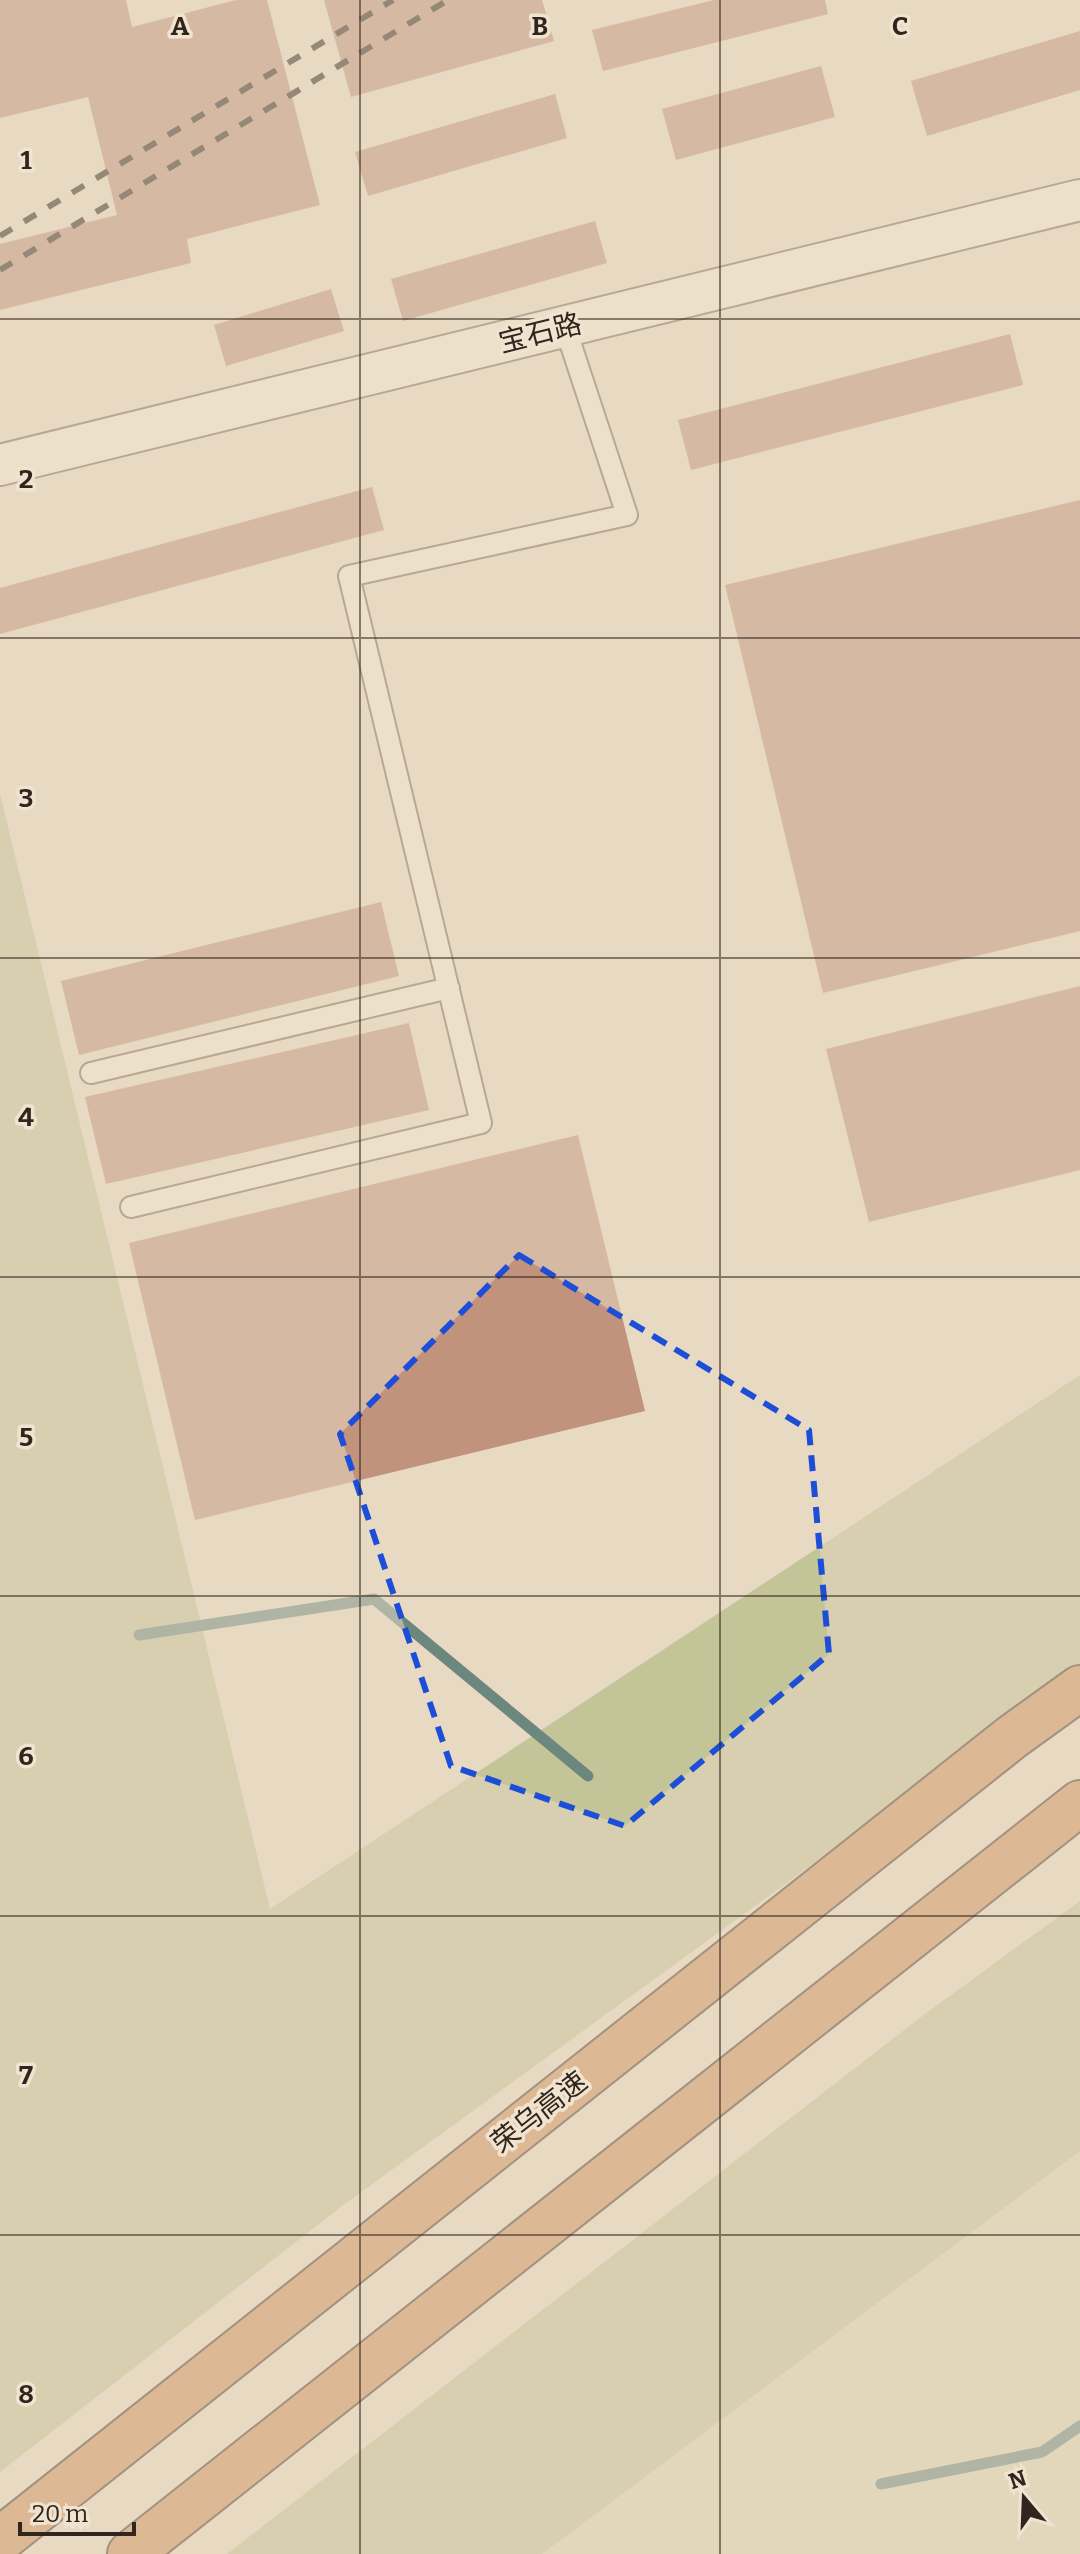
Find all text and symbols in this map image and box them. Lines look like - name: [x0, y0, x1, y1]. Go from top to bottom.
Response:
- text: A: [171, 11, 190, 42]
- text: B: [532, 11, 548, 42]
- text: C: [892, 11, 908, 42]
- text: 1: [20, 145, 32, 176]
- street label: 宝石路: [495, 307, 585, 359]
- text: 2: [19, 464, 33, 495]
- text: 3: [19, 783, 33, 814]
- text: 4: [18, 1102, 34, 1133]
- text: 5: [19, 1422, 33, 1453]
- text: 6: [18, 1741, 34, 1772]
- text: 7: [19, 2060, 33, 2091]
- street label: 荣乌高速: [485, 2065, 593, 2159]
- text: 8: [18, 2379, 34, 2410]
- north arrow: [984, 2458, 1064, 2538]
- text: N: [1005, 2464, 1030, 2495]
- scale bar: [20, 2486, 134, 2536]
- text: 20 m: [32, 2500, 88, 2528]

